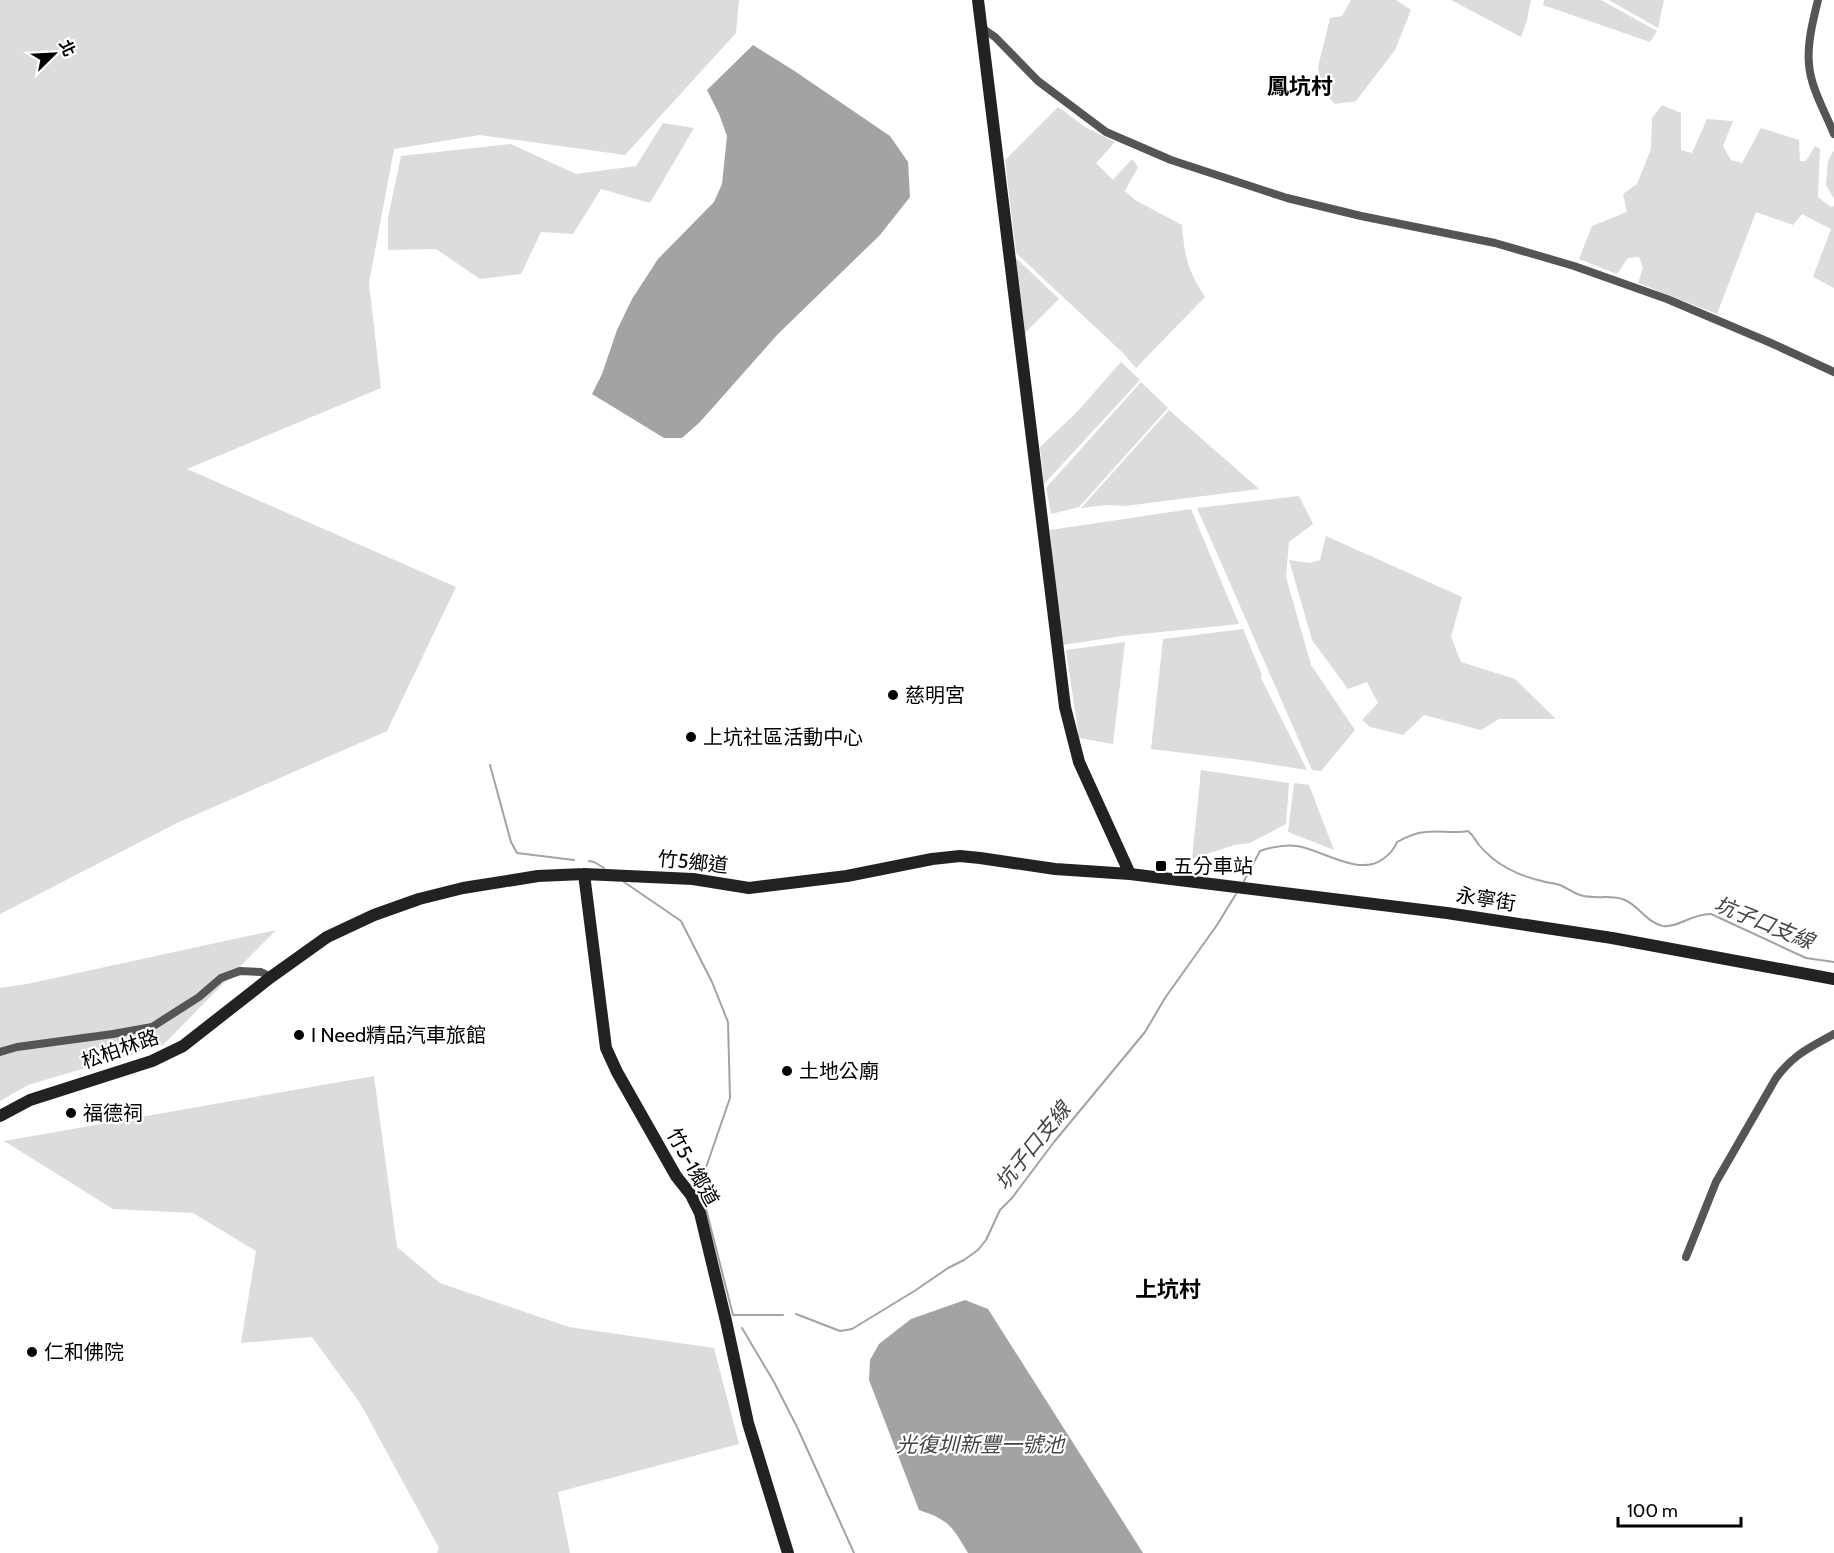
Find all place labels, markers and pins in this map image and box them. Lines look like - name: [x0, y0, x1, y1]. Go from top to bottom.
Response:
- place label: 慈明宮: [905, 683, 965, 707]
- marker: 慈明宮: [886, 688, 900, 702]
- place label: 上坑社區活動中心: [703, 725, 863, 749]
- marker: 上坑社區活動中心: [684, 730, 698, 744]
- place label: 五分車站: [1173, 854, 1253, 878]
- marker: 五分車站: [1154, 859, 1168, 873]
- place label: I Need精品汽車旅館: [311, 1023, 486, 1047]
- marker: I Need精品汽車旅館: [292, 1028, 306, 1042]
- place label: 土地公廟: [799, 1059, 879, 1083]
- marker: 土地公廟: [780, 1064, 794, 1078]
- place label: 福德祠: [83, 1101, 143, 1125]
- marker: 福德祠: [64, 1106, 78, 1120]
- place label: 仁和佛院: [44, 1340, 124, 1364]
- marker: 仁和佛院: [25, 1345, 39, 1359]

